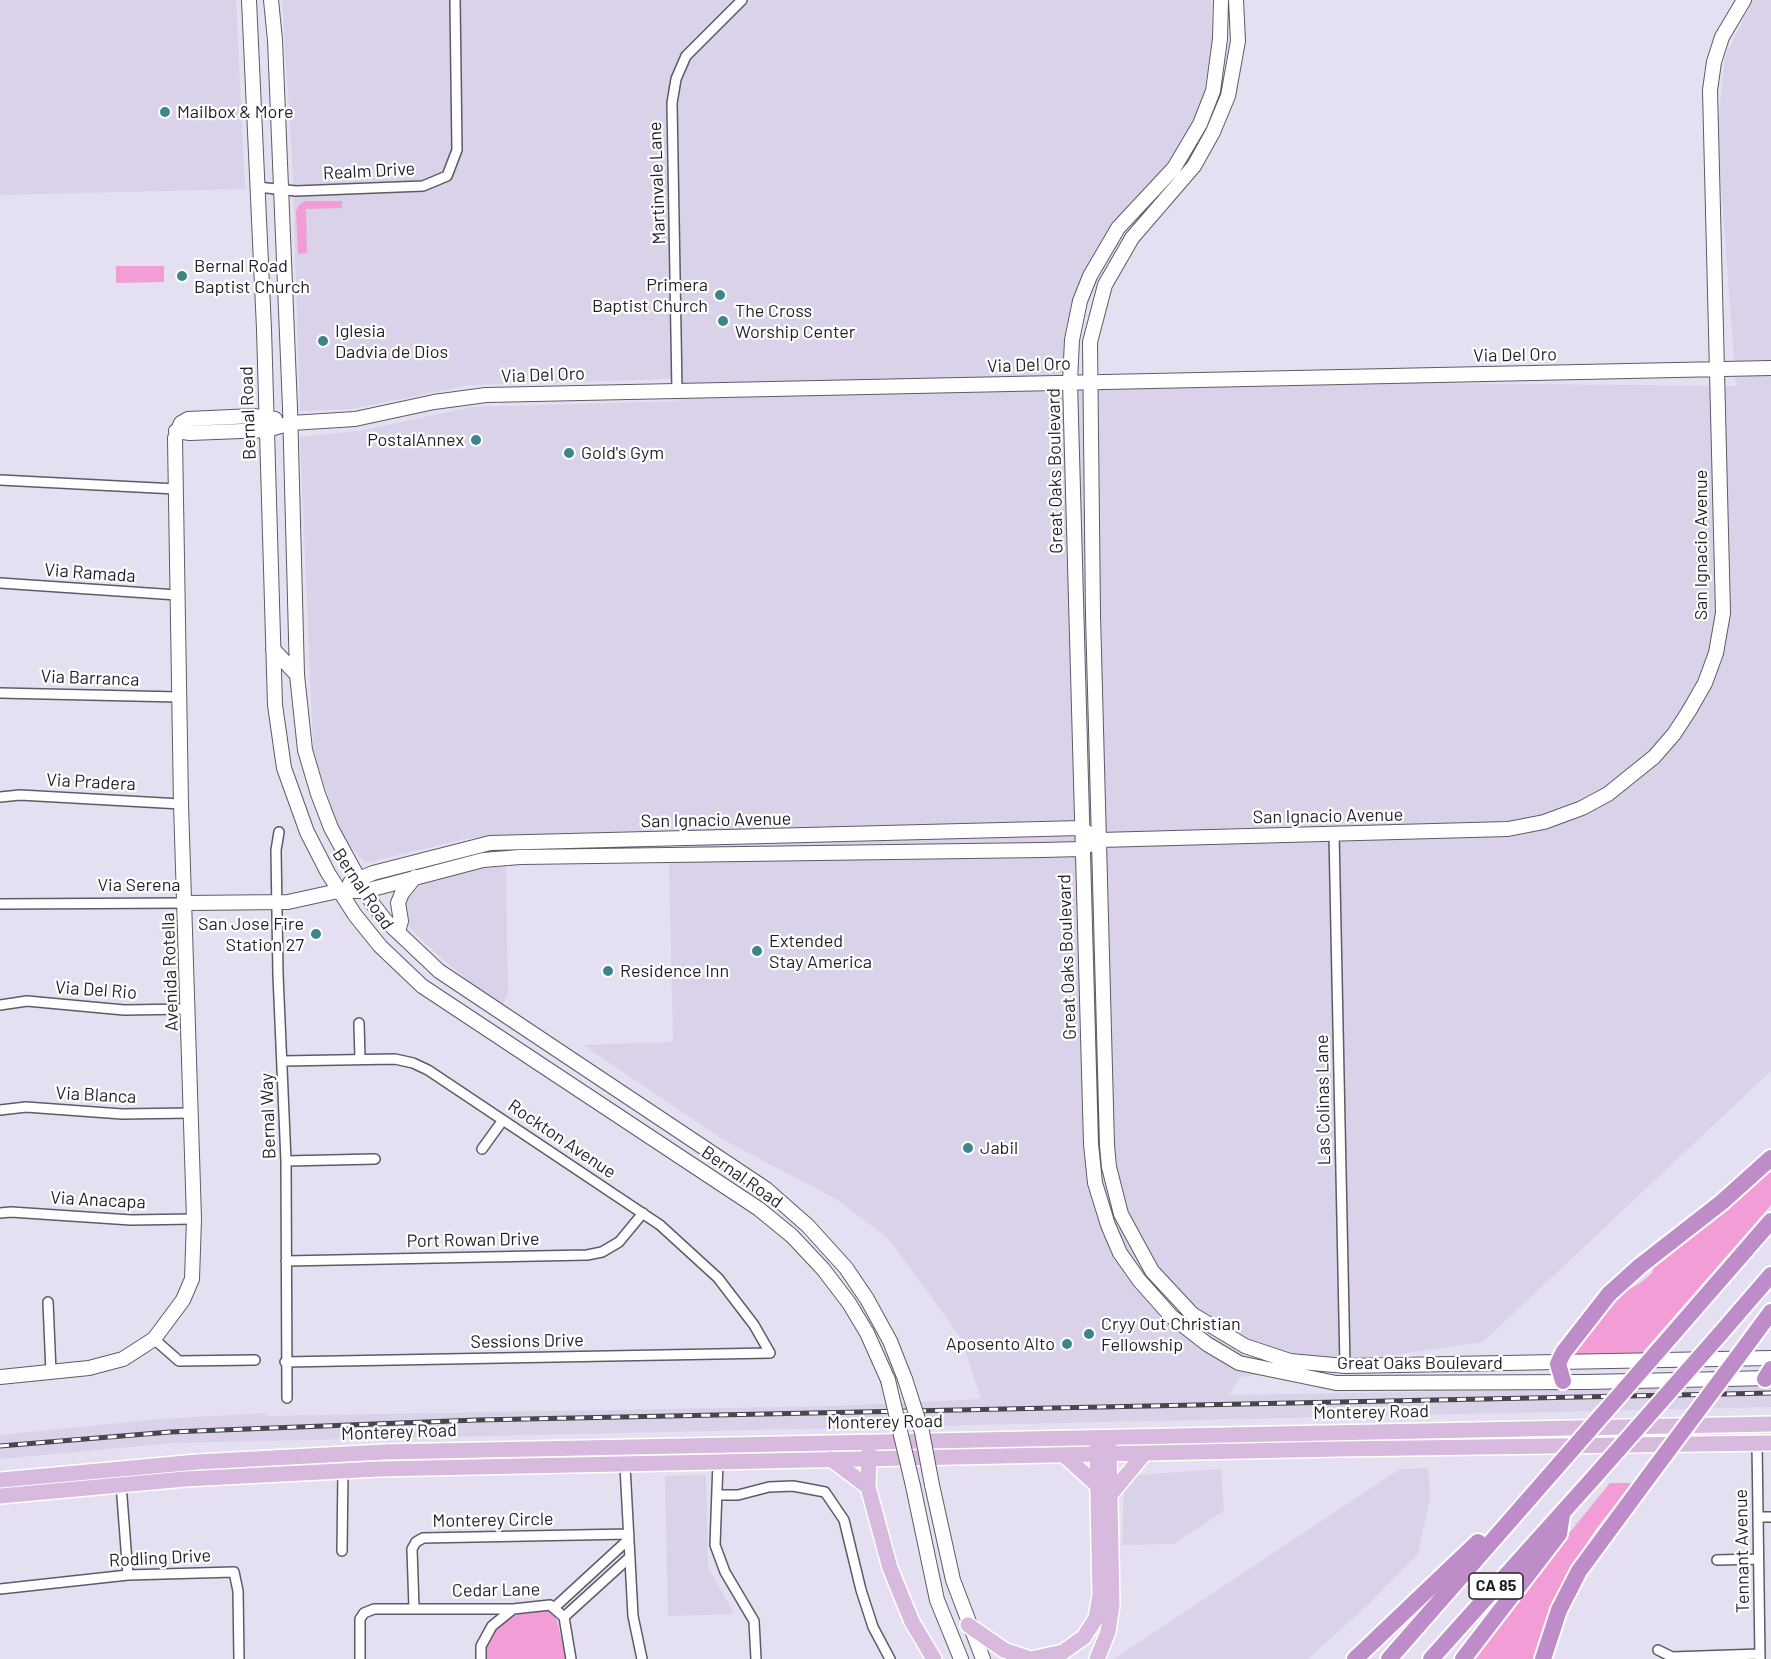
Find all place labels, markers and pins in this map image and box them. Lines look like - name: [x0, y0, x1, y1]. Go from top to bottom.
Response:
- place label: Mailbox & More: [177, 101, 293, 123]
- marker: Mailbox & More: [158, 105, 172, 119]
- place label: Bernal Road Baptist Church: [194, 255, 310, 298]
- marker: Bernal Road Baptist Church: [175, 269, 189, 283]
- place label: Primera Baptist Church: [592, 274, 708, 316]
- marker: Primera Baptist Church: [713, 288, 727, 302]
- place label: The Cross Worship Center: [735, 300, 855, 342]
- marker: The Cross Worship Center: [716, 314, 730, 328]
- place label: Iglesia Dadvia de Dios: [335, 320, 448, 362]
- marker: Iglesia Dadvia de Dios: [316, 334, 330, 348]
- place label: PostalAnnex: [367, 429, 464, 451]
- marker: PostalAnnex: [469, 433, 483, 447]
- place label: Gold's Gym: [581, 442, 664, 464]
- marker: Gold's Gym: [562, 446, 576, 460]
- place label: San Jose Fire Station 27: [198, 913, 304, 956]
- marker: San Jose Fire Station 27: [309, 927, 323, 941]
- place label: Extended Stay America: [769, 930, 872, 972]
- marker: Extended Stay America: [750, 944, 764, 958]
- place label: Residence Inn: [620, 960, 729, 982]
- marker: Residence Inn: [601, 964, 615, 978]
- place label: Jabil: [980, 1137, 1018, 1159]
- marker: Jabil: [961, 1141, 975, 1155]
- place label: Cryy Out Christian Fellowship: [1101, 1313, 1241, 1356]
- marker: Cryy Out Christian Fellowship: [1082, 1327, 1096, 1341]
- place label: Aposento Alto: [946, 1333, 1055, 1355]
- marker: Aposento Alto: [1060, 1337, 1074, 1351]

